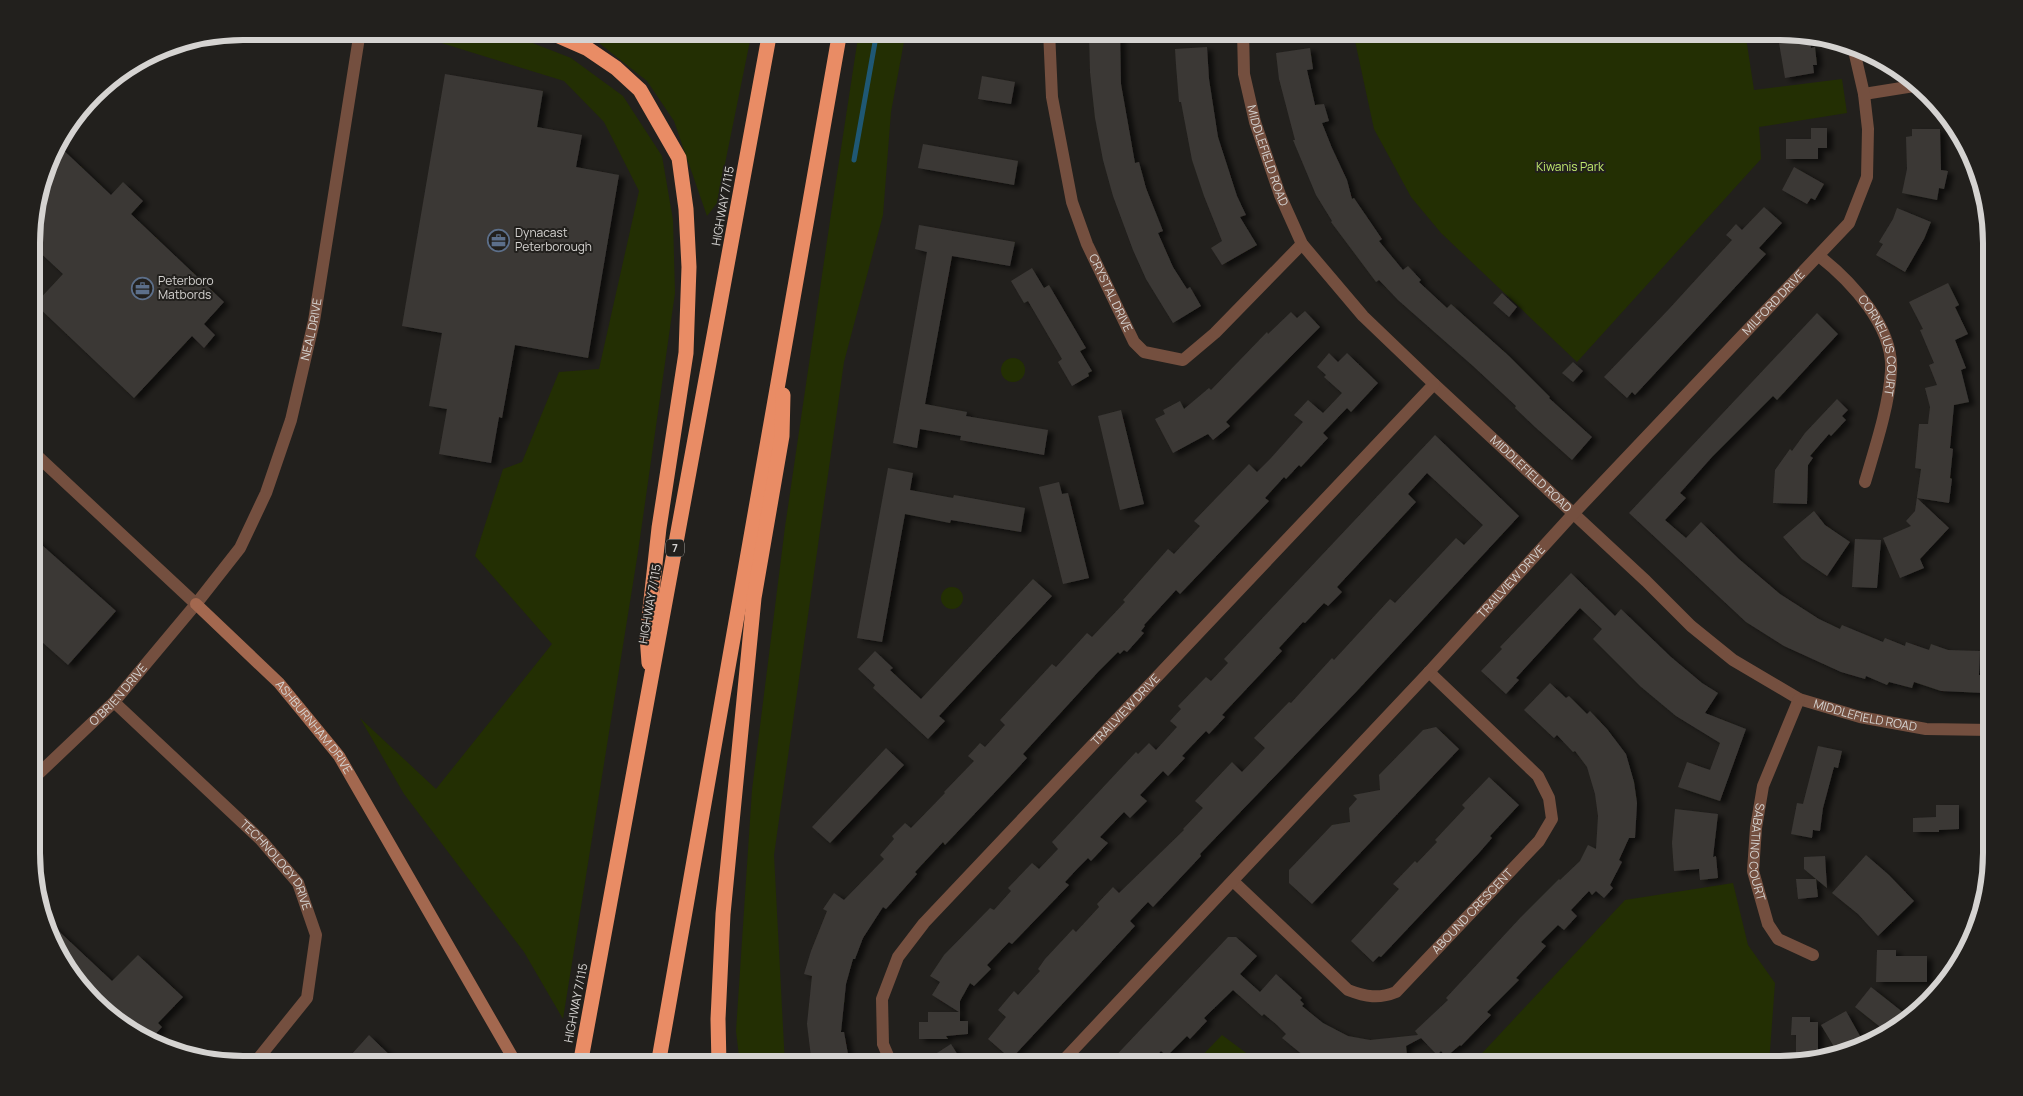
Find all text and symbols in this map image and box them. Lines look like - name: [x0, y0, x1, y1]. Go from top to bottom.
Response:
- street label: MIDDLEFIELD ROAD: [1243, 103, 1293, 209]
- park label: Kiwanis Park: [1536, 158, 1605, 175]
- street label: HIGHWAY 7/115: [707, 165, 738, 247]
- place label: Dynacast Peterborough: [515, 224, 592, 255]
- office icon: Dynacast Peterborough: [487, 228, 511, 252]
- street label: CRYSTAL DRIVE: [1085, 251, 1137, 335]
- street label: MILFORD DRIVE: [1738, 266, 1809, 339]
- place label: Peterboro Matbords: [158, 272, 214, 303]
- office icon: Peterboro Matbords: [130, 276, 154, 300]
- street label: CORNELIUS COURT: [1854, 291, 1900, 398]
- street label: NEAL DRIVE: [296, 297, 326, 362]
- street label: MIDDLEFIELD ROAD: [1487, 431, 1576, 516]
- road number: 7: [666, 540, 684, 556]
- street label: TRAILVIEW DRIVE: [1473, 541, 1549, 622]
- street label: HIGHWAY 7/115: [634, 563, 665, 645]
- street label: O'BRIEN DRIVE: [85, 659, 151, 729]
- street label: TRAILVIEW DRIVE: [1087, 670, 1164, 749]
- street label: ASHBURNHAM DRIVE: [272, 676, 357, 777]
- street label: MIDDLEFIELD ROAD: [1812, 695, 1919, 735]
- street label: SABATINO COURT: [1745, 802, 1770, 903]
- street label: TECHNOLOGY DRIVE: [236, 815, 316, 912]
- street label: ABOUND CRESCENT: [1427, 864, 1517, 957]
- street label: HIGHWAY 7/115: [559, 962, 592, 1044]

